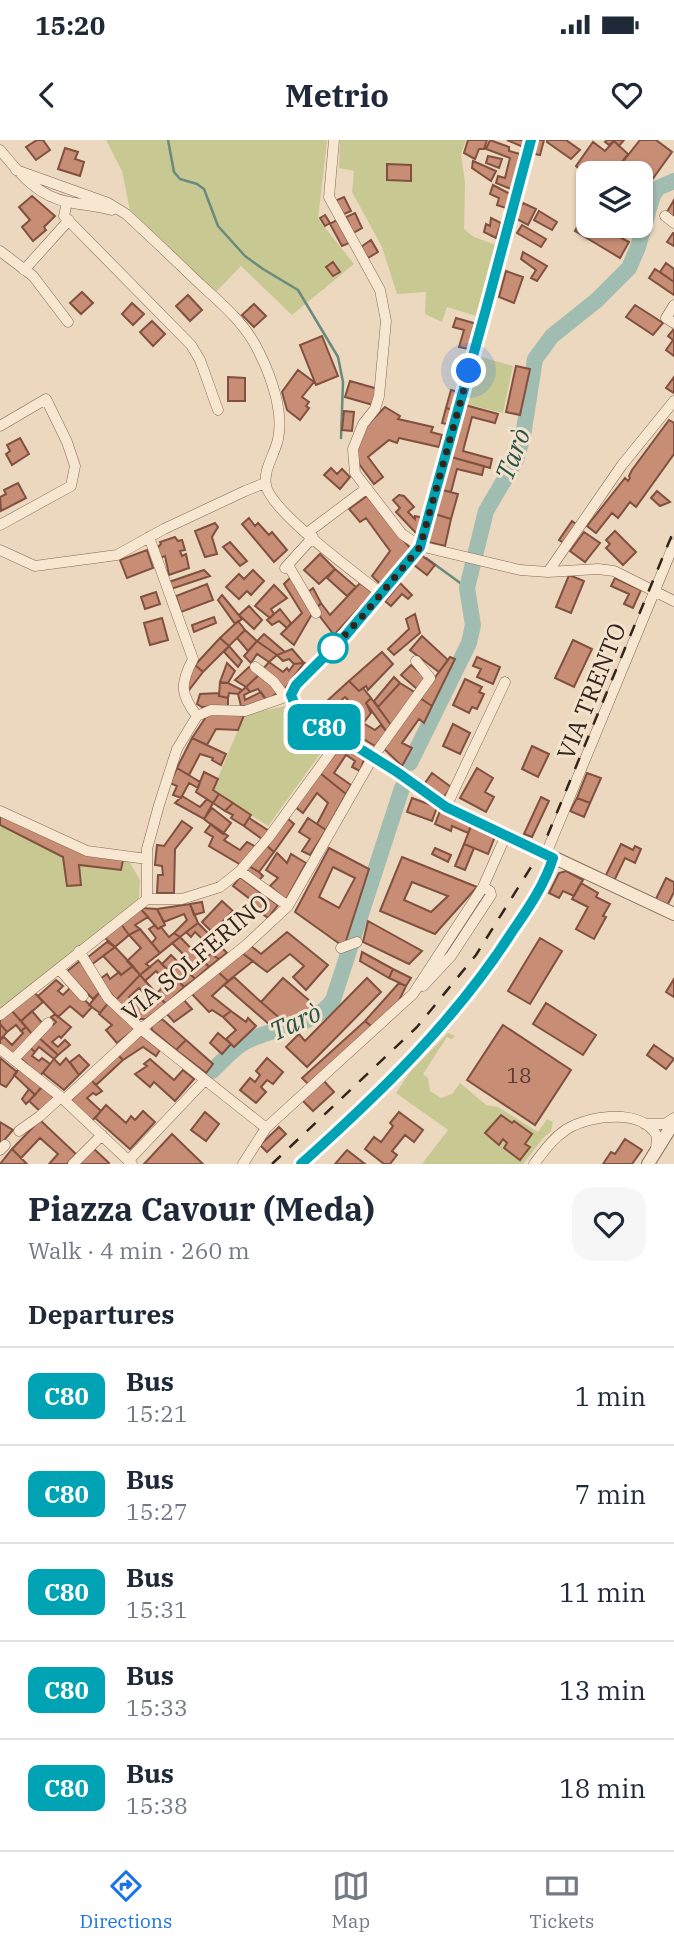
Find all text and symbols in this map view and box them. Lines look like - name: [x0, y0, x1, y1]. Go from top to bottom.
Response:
- text: 15:20: [35, 8, 105, 42]
- text: Metrio: [285, 74, 389, 116]
- icon: back: [28, 76, 66, 114]
- icon: heart: [608, 76, 646, 114]
- map controls: [576, 161, 653, 238]
- button: layers: [576, 161, 653, 238]
- your location: [451, 353, 486, 388]
- water label: Tarò: [487, 423, 537, 485]
- street label: VIA TRENTO: [549, 618, 633, 764]
- unlabelled marker: [318, 633, 348, 663]
- line badge: C80: [284, 704, 364, 750]
- text: C80: [302, 711, 346, 743]
- street label: VIA SOLFERINO: [115, 886, 275, 1028]
- water label: Tarò: [264, 994, 326, 1048]
- house number: 18: [506, 1061, 532, 1089]
- text: Piazza Cavour (Meda): [28, 1187, 375, 1230]
- button: heart: [572, 1187, 646, 1261]
- text: Walk · 4 min · 260 m: [28, 1235, 250, 1265]
- text: Departures: [28, 1297, 174, 1331]
- text: Bus: [126, 1364, 174, 1398]
- text: 1 min: [575, 1379, 646, 1413]
- text: C80: [44, 1380, 89, 1412]
- text: 15:21: [126, 1398, 188, 1428]
- text: Bus: [126, 1462, 174, 1496]
- text: 7 min: [575, 1477, 646, 1511]
- text: C80: [44, 1478, 89, 1510]
- text: 15:27: [126, 1496, 188, 1526]
- text: Bus: [126, 1560, 174, 1594]
- text: 11 min: [559, 1575, 646, 1609]
- text: C80: [44, 1576, 89, 1608]
- text: 15:31: [126, 1594, 188, 1624]
- text: Bus: [126, 1658, 174, 1692]
- text: 13 min: [559, 1673, 646, 1707]
- text: C80: [44, 1674, 89, 1706]
- text: 15:33: [126, 1692, 188, 1722]
- text: Bus: [126, 1756, 174, 1790]
- text: 18 min: [559, 1771, 646, 1805]
- text: C80: [44, 1772, 89, 1804]
- text: 15:38: [126, 1790, 188, 1820]
- tab: Directions: [80, 1867, 172, 1933]
- tab: Map: [331, 1867, 370, 1933]
- tab: Tickets: [529, 1867, 594, 1933]

